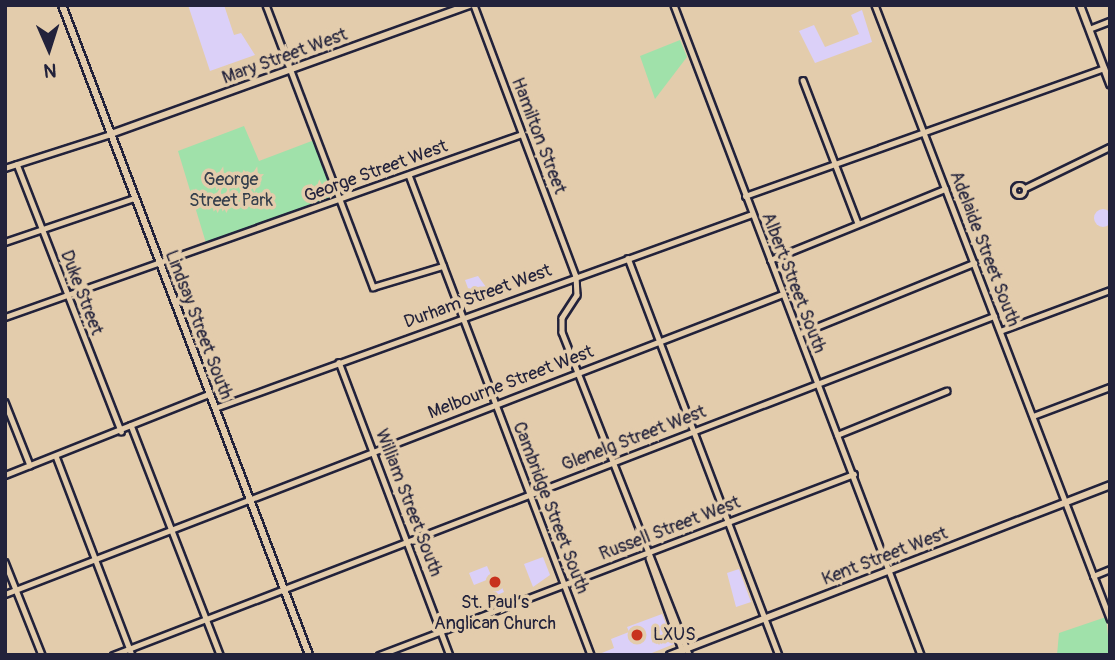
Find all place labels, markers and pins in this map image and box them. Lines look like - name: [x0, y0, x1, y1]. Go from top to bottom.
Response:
- marker: St. Paul’s Anglican Church: [487, 574, 503, 590]
- place label: St. Paul’s Anglican Church: [434, 593, 556, 636]
- place label: LXUS: [653, 624, 696, 646]
- marker: LXUS: [627, 625, 647, 645]

